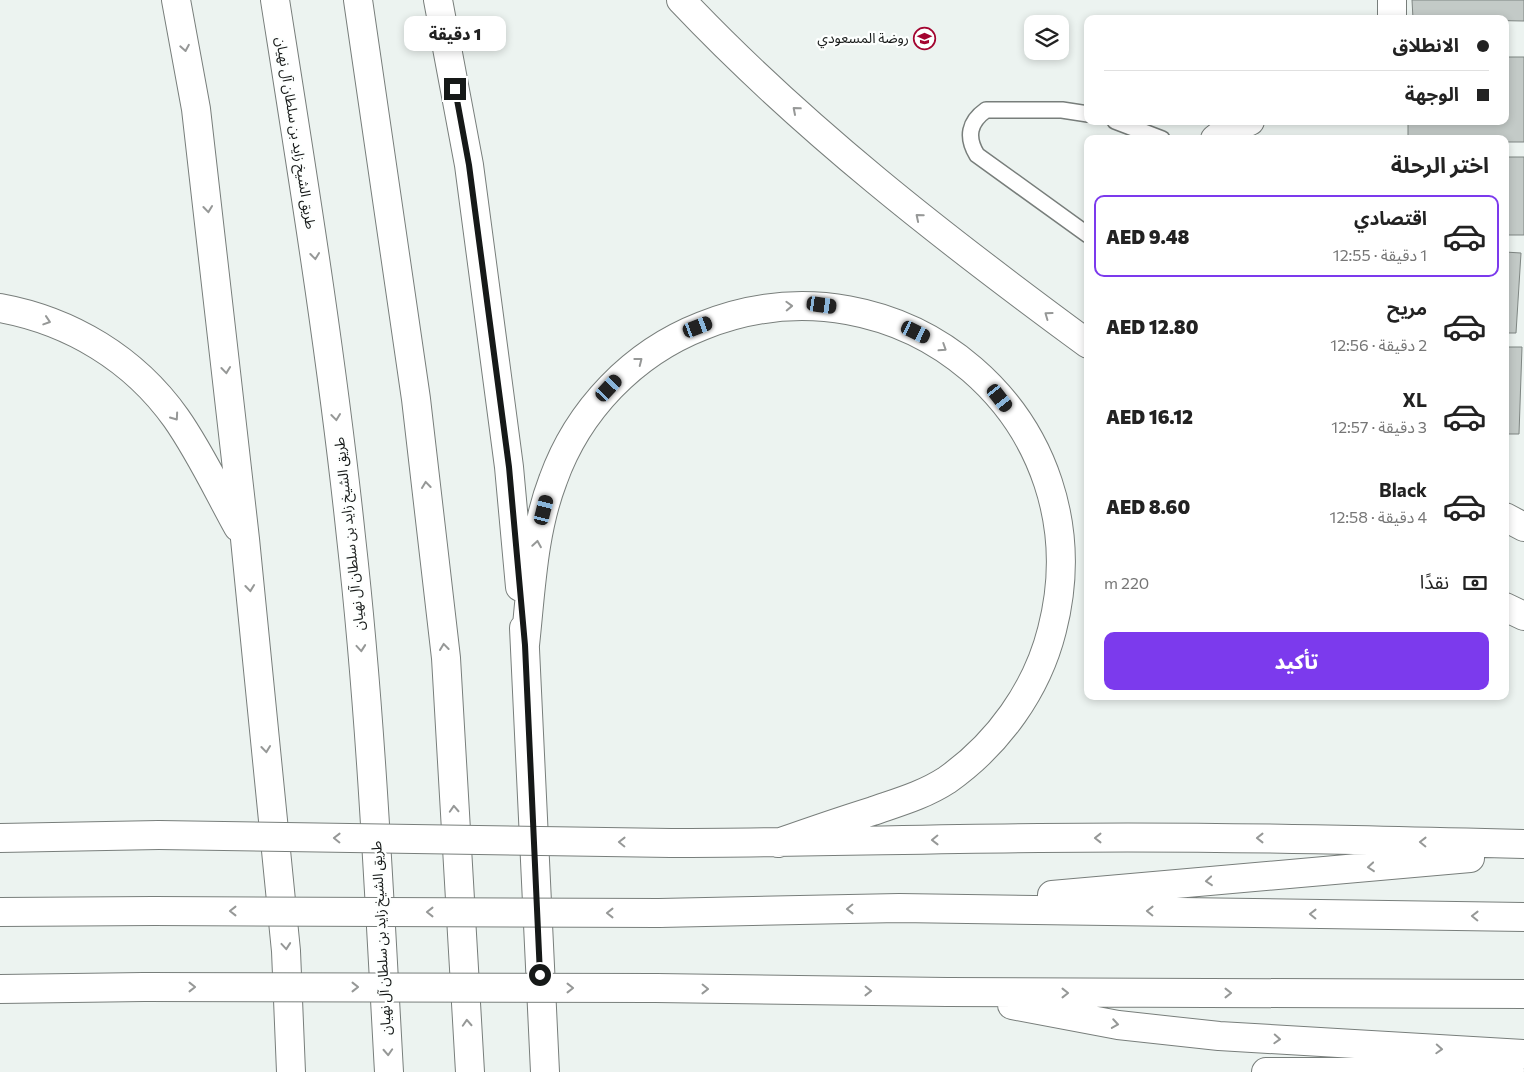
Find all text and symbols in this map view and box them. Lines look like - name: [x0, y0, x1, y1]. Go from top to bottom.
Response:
- map controls: [1024, 15, 1069, 60]
- button: layers: [1024, 15, 1069, 60]
- callout: 1 دقيقة: [404, 17, 506, 52]
- text: 1 دقيقة: [429, 24, 481, 43]
- school or university icon: روضة المسعودي: [913, 26, 937, 50]
- place label: روضة المسعودي: [817, 29, 909, 49]
- text: الانطلاق: [1393, 33, 1459, 56]
- street label: طريق الشيخ زايد بن سلطان آل نهيان: [270, 35, 320, 231]
- one-way arrow: [180, 44, 190, 52]
- route end: [444, 78, 466, 100]
- text: الوجهة: [1405, 82, 1459, 105]
- one-way arrow: [793, 107, 802, 116]
- text: اختر الرحلة: [1391, 151, 1489, 178]
- one-way arrow: [202, 205, 213, 213]
- text: اقتصادي: [1354, 206, 1427, 229]
- one-way arrow: [916, 214, 925, 222]
- icon: car: [1442, 214, 1487, 259]
- text: AED 9.48: [1106, 225, 1189, 248]
- text: 1 دقيقة · 12:55: [1333, 245, 1427, 264]
- one-way arrow: [309, 252, 320, 260]
- car: [806, 295, 837, 315]
- text: مريح: [1387, 296, 1427, 319]
- one-way arrow: [785, 300, 793, 311]
- icon: car: [1442, 304, 1487, 349]
- one-way arrow: [1045, 313, 1054, 321]
- car: [681, 315, 714, 339]
- text: AED 12.80: [1106, 315, 1198, 338]
- one-way arrow: [42, 316, 51, 326]
- car: [899, 319, 932, 345]
- text: 2 دقيقة · 12:56: [1330, 335, 1427, 354]
- one-way arrow: [937, 342, 947, 351]
- one-way arrow: [633, 358, 642, 366]
- one-way arrow: [220, 367, 231, 375]
- car: [593, 372, 624, 404]
- car: [984, 382, 1015, 414]
- text: XL: [1402, 388, 1427, 411]
- icon: car: [1442, 394, 1487, 439]
- text: AED 16.12: [1106, 405, 1193, 428]
- one-way arrow: [169, 411, 178, 421]
- one-way arrow: [330, 413, 341, 421]
- text: 3 دقيقة · 12:57: [1331, 417, 1427, 436]
- street label: طريق الشيخ زايد بن سلطان آل نهيان: [330, 436, 370, 632]
- text: Black: [1379, 478, 1427, 501]
- one-way arrow: [421, 481, 432, 489]
- icon: car: [1442, 484, 1487, 529]
- car: [533, 494, 554, 526]
- text: AED 8.60: [1106, 495, 1190, 518]
- text: 4 دقيقة · 12:58: [1330, 507, 1427, 526]
- one-way arrow: [532, 540, 542, 548]
- icon: cash: [1461, 569, 1489, 597]
- text: نقدًا: [1420, 570, 1449, 593]
- text: 220 m: [1104, 573, 1149, 592]
- one-way arrow: [244, 584, 255, 592]
- button: تأكيد: [1104, 632, 1489, 690]
- one-way arrow: [439, 642, 450, 650]
- one-way arrow: [355, 644, 366, 652]
- one-way arrow: [260, 746, 271, 754]
- one-way arrow: [449, 804, 460, 812]
- one-way arrow: [333, 833, 340, 843]
- one-way arrow: [1094, 833, 1102, 843]
- one-way arrow: [1256, 833, 1264, 844]
- one-way arrow: [931, 835, 939, 845]
- one-way arrow: [618, 837, 626, 847]
- one-way arrow: [1419, 837, 1426, 847]
- street label: طريق الشيخ زايد بن سلطان آل نهيان: [367, 840, 397, 1036]
- one-way arrow: [1367, 861, 1375, 872]
- one-way arrow: [1205, 875, 1213, 886]
- one-way arrow: [846, 904, 854, 914]
- one-way arrow: [228, 906, 236, 916]
- one-way arrow: [1146, 906, 1154, 917]
- one-way arrow: [426, 907, 434, 917]
- one-way arrow: [606, 908, 614, 918]
- one-way arrow: [1309, 909, 1316, 919]
- one-way arrow: [1471, 911, 1479, 921]
- one-way arrow: [280, 942, 291, 950]
- route start: [529, 964, 551, 986]
- one-way arrow: [189, 982, 197, 992]
- one-way arrow: [351, 982, 359, 993]
- one-way arrow: [566, 983, 574, 993]
- one-way arrow: [702, 984, 709, 994]
- one-way arrow: [864, 986, 872, 996]
- one-way arrow: [1062, 988, 1069, 998]
- one-way arrow: [1224, 988, 1232, 998]
- one-way arrow: [461, 1019, 472, 1027]
- one-way arrow: [1110, 1019, 1119, 1029]
- one-way arrow: [1273, 1033, 1281, 1044]
- one-way arrow: [1435, 1043, 1443, 1054]
- one-way arrow: [382, 1048, 393, 1056]

